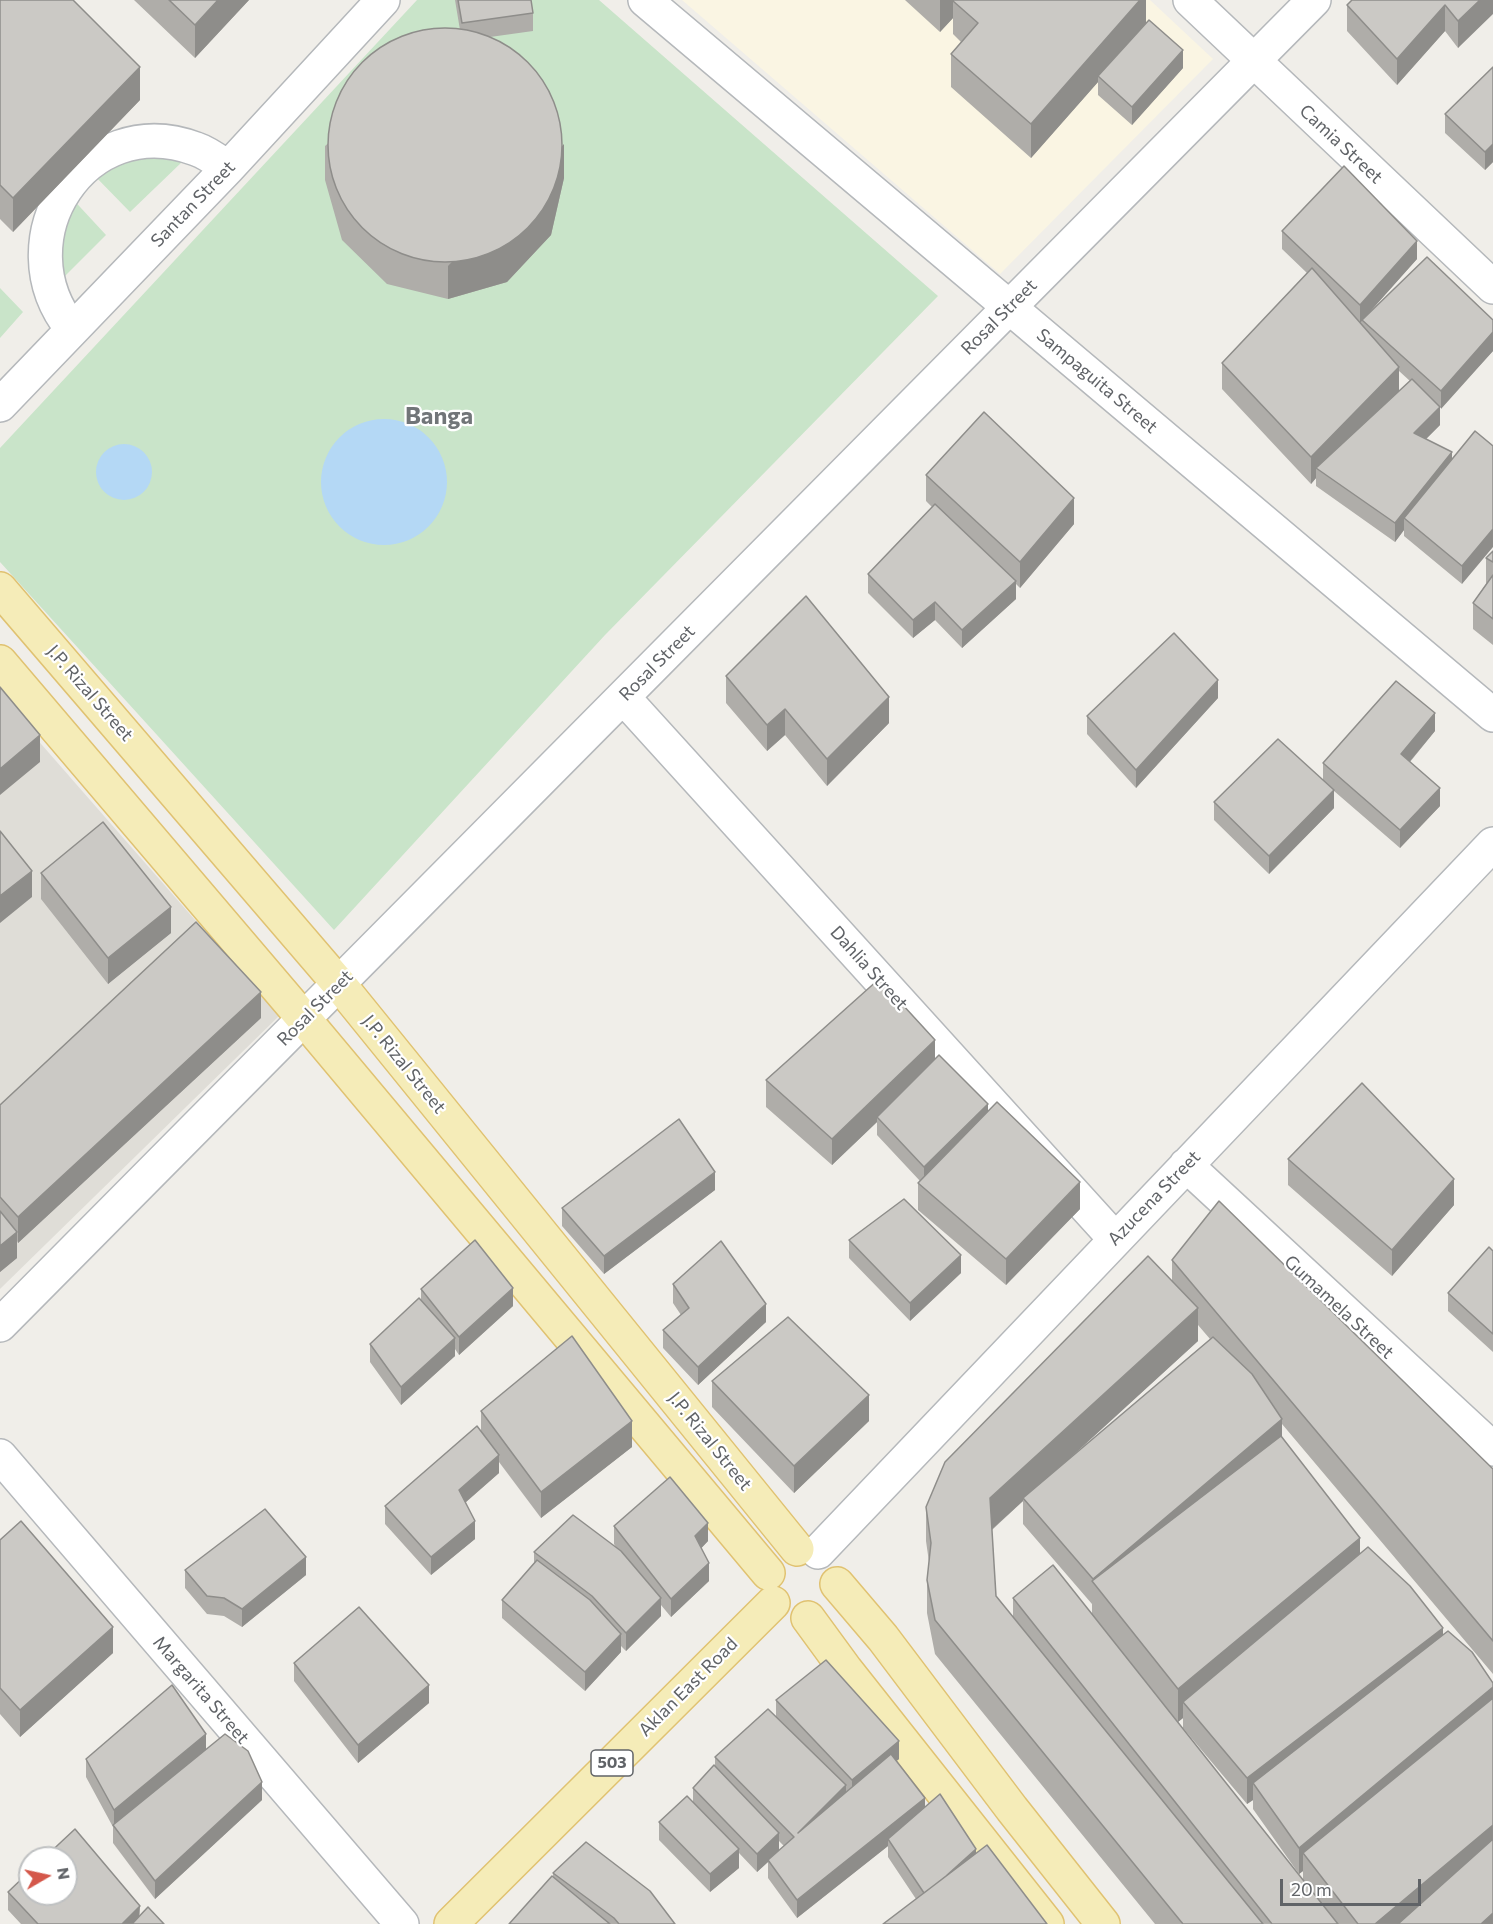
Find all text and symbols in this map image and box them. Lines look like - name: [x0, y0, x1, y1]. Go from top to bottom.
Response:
- street label: Camia Street: [1295, 100, 1387, 188]
- street label: Santan Street: [146, 156, 240, 252]
- street label: Rosal Street: [957, 275, 1041, 359]
- street label: Sampaguita Street: [1032, 324, 1162, 438]
- district label: Banga: [405, 402, 473, 430]
- street label: Rosal Street: [615, 621, 699, 705]
- street label: J.P. Rizal Street: [42, 640, 138, 746]
- street label: Dahlia Street: [826, 921, 912, 1015]
- street label: Rosal Street: [273, 966, 357, 1050]
- street label: J.P. Rizal Street: [358, 1010, 450, 1118]
- street label: Azucena Street: [1103, 1146, 1205, 1250]
- street label: Gumamela Street: [1280, 1251, 1398, 1363]
- street label: J.P. Rizal Street: [664, 1387, 756, 1495]
- street label: Margarita Street: [148, 1632, 254, 1748]
- street label: Aklan East Road: [634, 1633, 742, 1741]
- road number: 503: [591, 1750, 633, 1776]
- north arrow: [18, 1846, 78, 1906]
- text: N: [54, 1866, 75, 1881]
- scale bar: [1283, 1867, 1424, 1905]
- text: 20 m: [1291, 1878, 1332, 1900]

